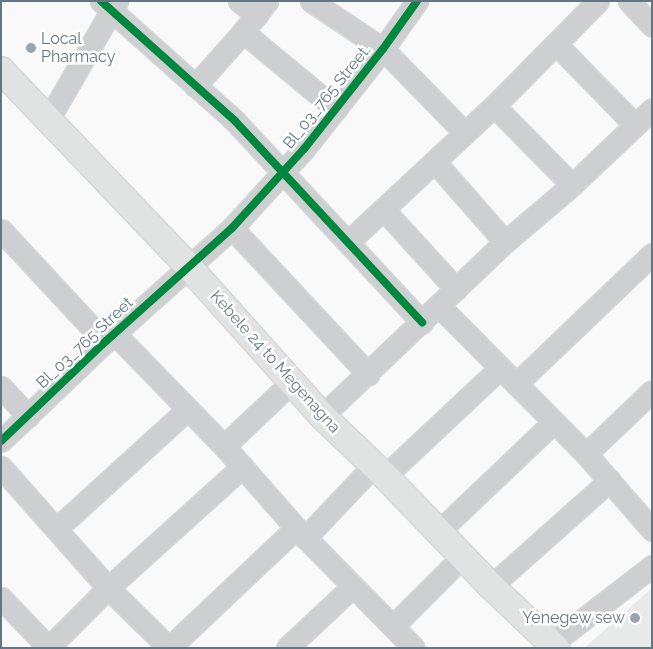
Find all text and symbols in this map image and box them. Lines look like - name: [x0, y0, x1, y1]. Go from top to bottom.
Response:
- place label: Local Pharmacy: [41, 29, 115, 67]
- street label: Bl_03_765 Street.: [279, 41, 375, 153]
- marker: Local Pharmacy: [25, 42, 37, 54]
- street label: Kebele 24 to Megenagna: [206, 287, 344, 437]
- street label: Bl_03_765 Street: [33, 293, 137, 393]
- place label: Yenegew sew: [522, 608, 625, 628]
- marker: Yenegew sew: [629, 612, 641, 624]

